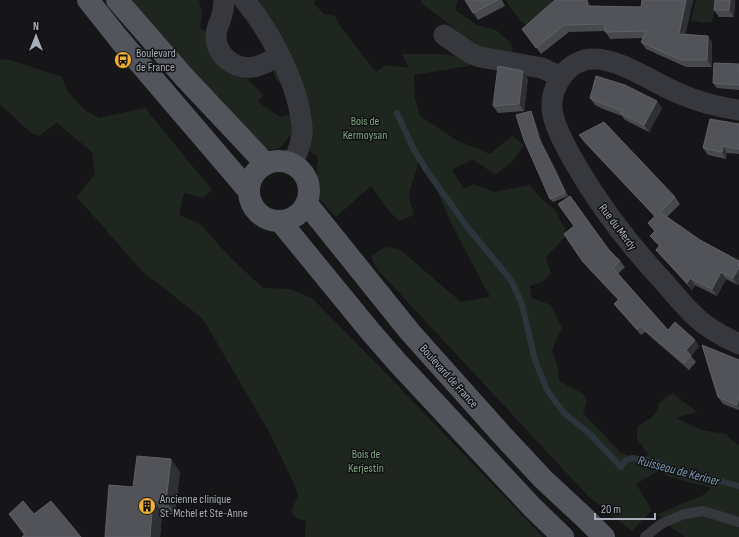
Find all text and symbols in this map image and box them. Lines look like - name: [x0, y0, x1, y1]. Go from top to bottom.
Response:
- north arrow: [16, 16, 56, 56]
- text: N: [33, 20, 39, 33]
- place label: Boulevard de France: [136, 46, 176, 75]
- bus stop icon: Boulevard de France: [113, 50, 133, 70]
- park label: Bois de Kermoysan: [343, 114, 387, 143]
- street label: Rue du Merdy: [595, 201, 640, 254]
- street label: Boulevard de France: [416, 341, 481, 411]
- park label: Bois de Kerjestin: [348, 447, 384, 476]
- water label: Ruisseau de Keriner: [636, 452, 722, 490]
- place label: Ancienne clinique St-Mchel et Ste-Anne: [159, 492, 248, 521]
- scale bar: [595, 495, 655, 521]
- building icon: Ancienne clinique St-Mchel et Ste-Anne: [137, 496, 157, 516]
- text: 20 m: [601, 502, 621, 517]

